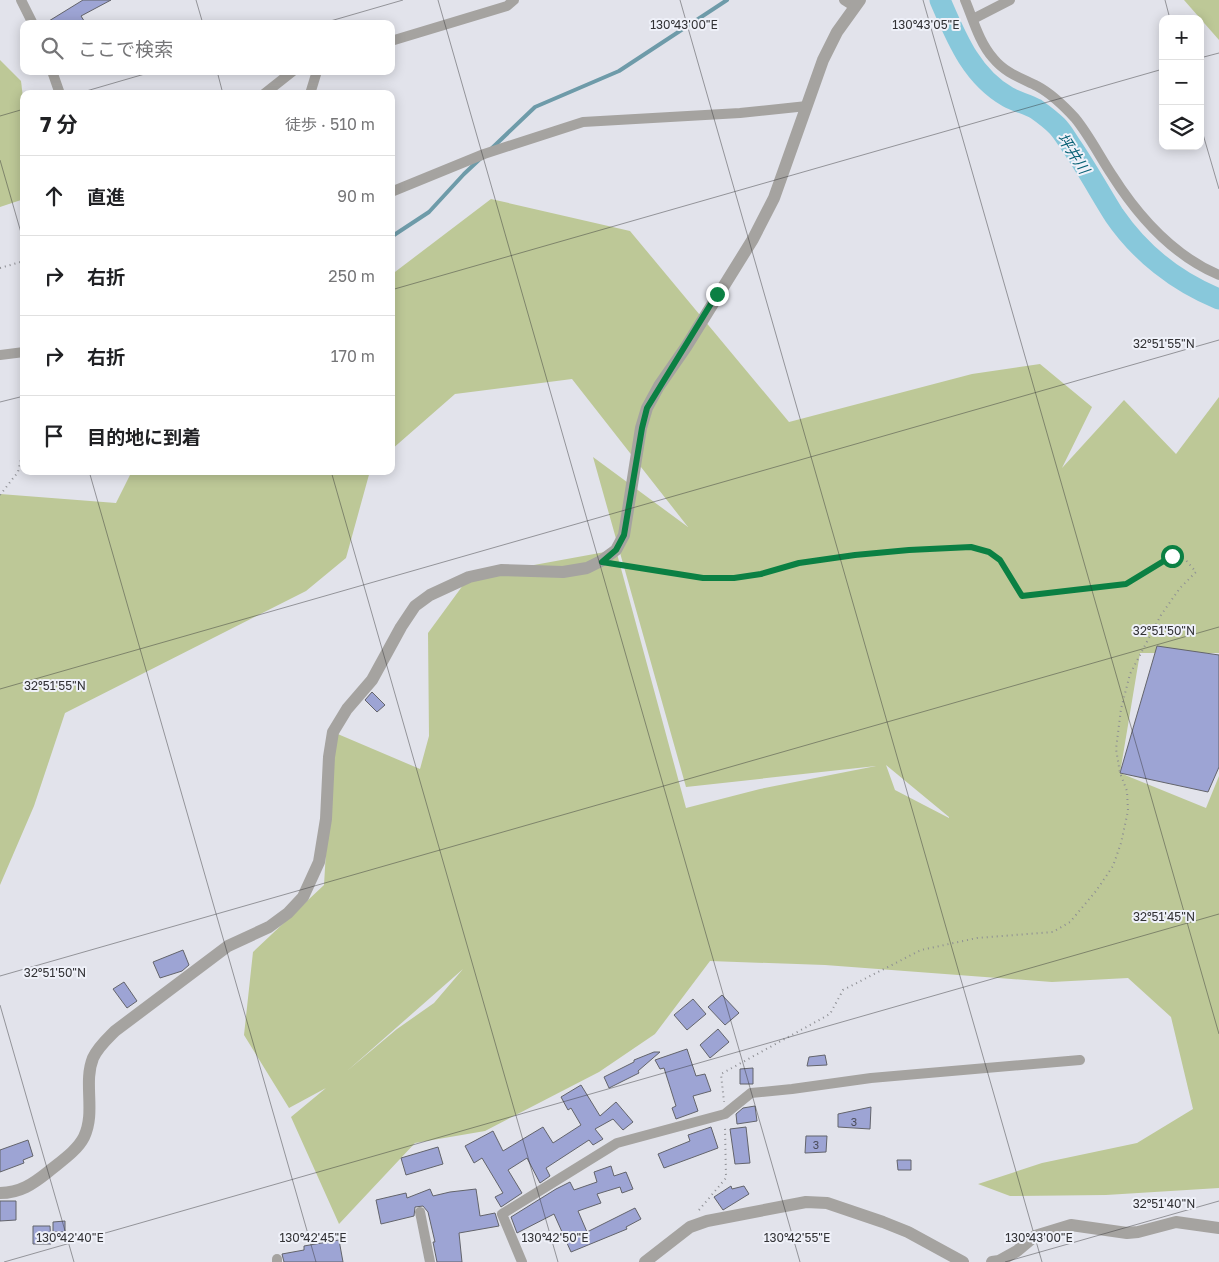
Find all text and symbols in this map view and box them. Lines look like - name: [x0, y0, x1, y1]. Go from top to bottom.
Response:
- map controls: [1159, 15, 1204, 150]
- button: +: [1159, 15, 1204, 60]
- text: 130°43'00"E: [650, 17, 718, 32]
- text: 130°43'05"E: [892, 17, 960, 32]
- search box: [20, 20, 395, 75]
- icon: search: [38, 34, 66, 62]
- text: ここで検索: [78, 37, 173, 60]
- button: −: [1159, 60, 1204, 105]
- button: layers: [1159, 105, 1204, 150]
- text: 7 分: [40, 111, 78, 137]
- text: 徒歩 · 510 m: [285, 114, 375, 134]
- water label: 坪井川: [1054, 129, 1095, 178]
- icon: ahead: [40, 182, 68, 210]
- text: 直進: [87, 185, 125, 208]
- text: 90 m: [337, 186, 375, 206]
- icon: right: [40, 262, 68, 290]
- text: 右折: [87, 265, 125, 288]
- text: 250 m: [328, 266, 375, 286]
- route end: [706, 283, 729, 306]
- text: 32°51'55"N: [1133, 336, 1195, 351]
- icon: right: [40, 342, 68, 370]
- text: 右折: [87, 345, 125, 368]
- text: 170 m: [331, 346, 375, 366]
- icon: arrive: [40, 422, 68, 450]
- text: 目的地に到着: [87, 425, 201, 448]
- route start: [1161, 545, 1184, 568]
- text: 32°51'50"N: [1133, 623, 1195, 638]
- text: 32°51'55"N: [24, 678, 86, 693]
- text: 32°51'45"N: [1133, 909, 1195, 924]
- text: 32°51'50"N: [24, 965, 86, 980]
- house number: 3: [851, 1115, 857, 1128]
- house number: 3: [813, 1138, 819, 1151]
- text: 32°51'40"N: [1133, 1196, 1195, 1211]
- text: 130°42'40"E: [36, 1230, 104, 1245]
- text: 130°42'45"E: [279, 1230, 347, 1245]
- text: 130°42'50"E: [521, 1230, 589, 1245]
- text: 130°42'55"E: [764, 1230, 830, 1245]
- text: 130°43'00"E: [1005, 1230, 1073, 1245]

